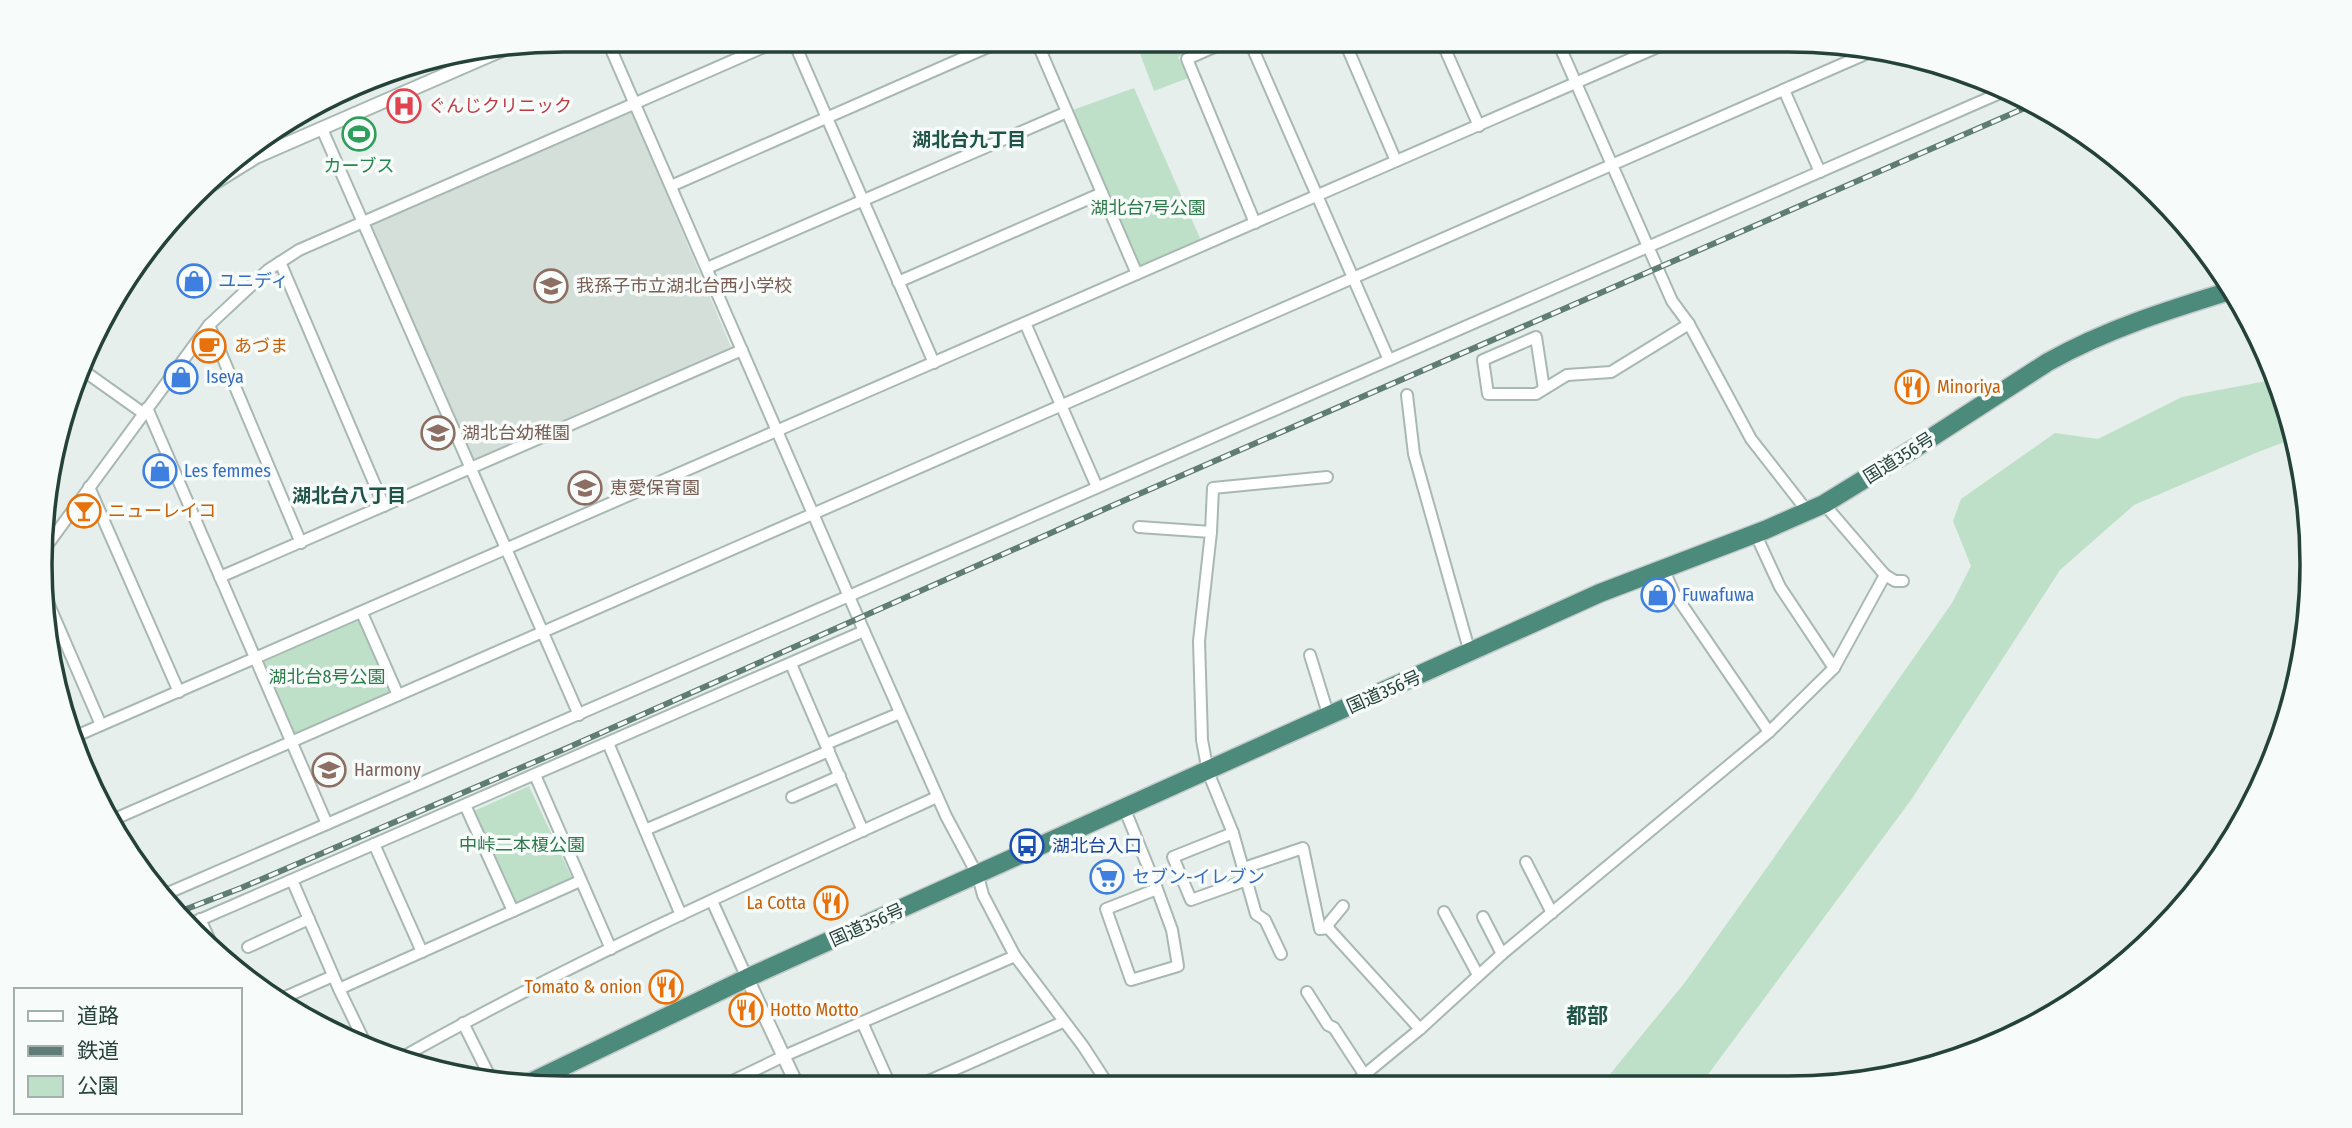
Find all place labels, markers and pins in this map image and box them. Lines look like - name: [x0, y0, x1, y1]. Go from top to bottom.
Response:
- hospital icon: ぐんじクリニック: [385, 87, 423, 125]
- place label: ぐんじクリニック: [428, 95, 572, 117]
- sports icon: カーブス: [340, 115, 378, 153]
- place label: カーブス: [324, 155, 394, 177]
- shop icon: ユニディ: [175, 262, 213, 300]
- school or university icon: 我孫子市立湖北台西小学校: [532, 267, 570, 305]
- place label: ユニディ: [218, 270, 289, 292]
- place label: 我孫子市立湖北台西小学校: [576, 275, 792, 297]
- cafe icon: あづま: [190, 327, 228, 365]
- place label: あづま: [234, 335, 288, 357]
- shop icon: Iseya: [162, 358, 200, 396]
- place label: Iseya: [206, 366, 244, 388]
- restaurant icon: Minoriya: [1893, 368, 1931, 406]
- place label: Minoriya: [1937, 376, 2001, 398]
- school or university icon: 湖北台幼稚園: [419, 414, 457, 452]
- place label: 湖北台幼稚園: [462, 422, 570, 444]
- shop icon: Les femmes: [141, 452, 179, 490]
- place label: Les femmes: [184, 460, 271, 482]
- school or university icon: 恵愛保育園: [566, 469, 604, 507]
- place label: 恵愛保育園: [610, 477, 700, 499]
- bar icon: ニューレイコ: [65, 492, 103, 530]
- place label: ニューレイコ: [108, 500, 216, 522]
- shop icon: Fuwafuwa: [1639, 576, 1677, 614]
- place label: Fuwafuwa: [1682, 584, 1754, 606]
- school or university icon: Harmony: [310, 751, 348, 789]
- place label: Harmony: [354, 759, 421, 781]
- bus stop icon: 湖北台入口: [1008, 827, 1046, 865]
- place label: 湖北台入口: [1052, 835, 1142, 857]
- supermarket icon: セブン-イレブン: [1088, 858, 1126, 896]
- place label: セブン-イレブン: [1132, 866, 1265, 888]
- restaurant icon: La Cotta: [812, 884, 850, 922]
- place label: La Cotta: [746, 892, 806, 914]
- restaurant icon: Tomato & onion: [647, 968, 685, 1006]
- place label: Tomato & onion: [525, 976, 642, 998]
- restaurant icon: Hotto Motto: [727, 991, 765, 1029]
- place label: Hotto Motto: [770, 999, 859, 1021]

